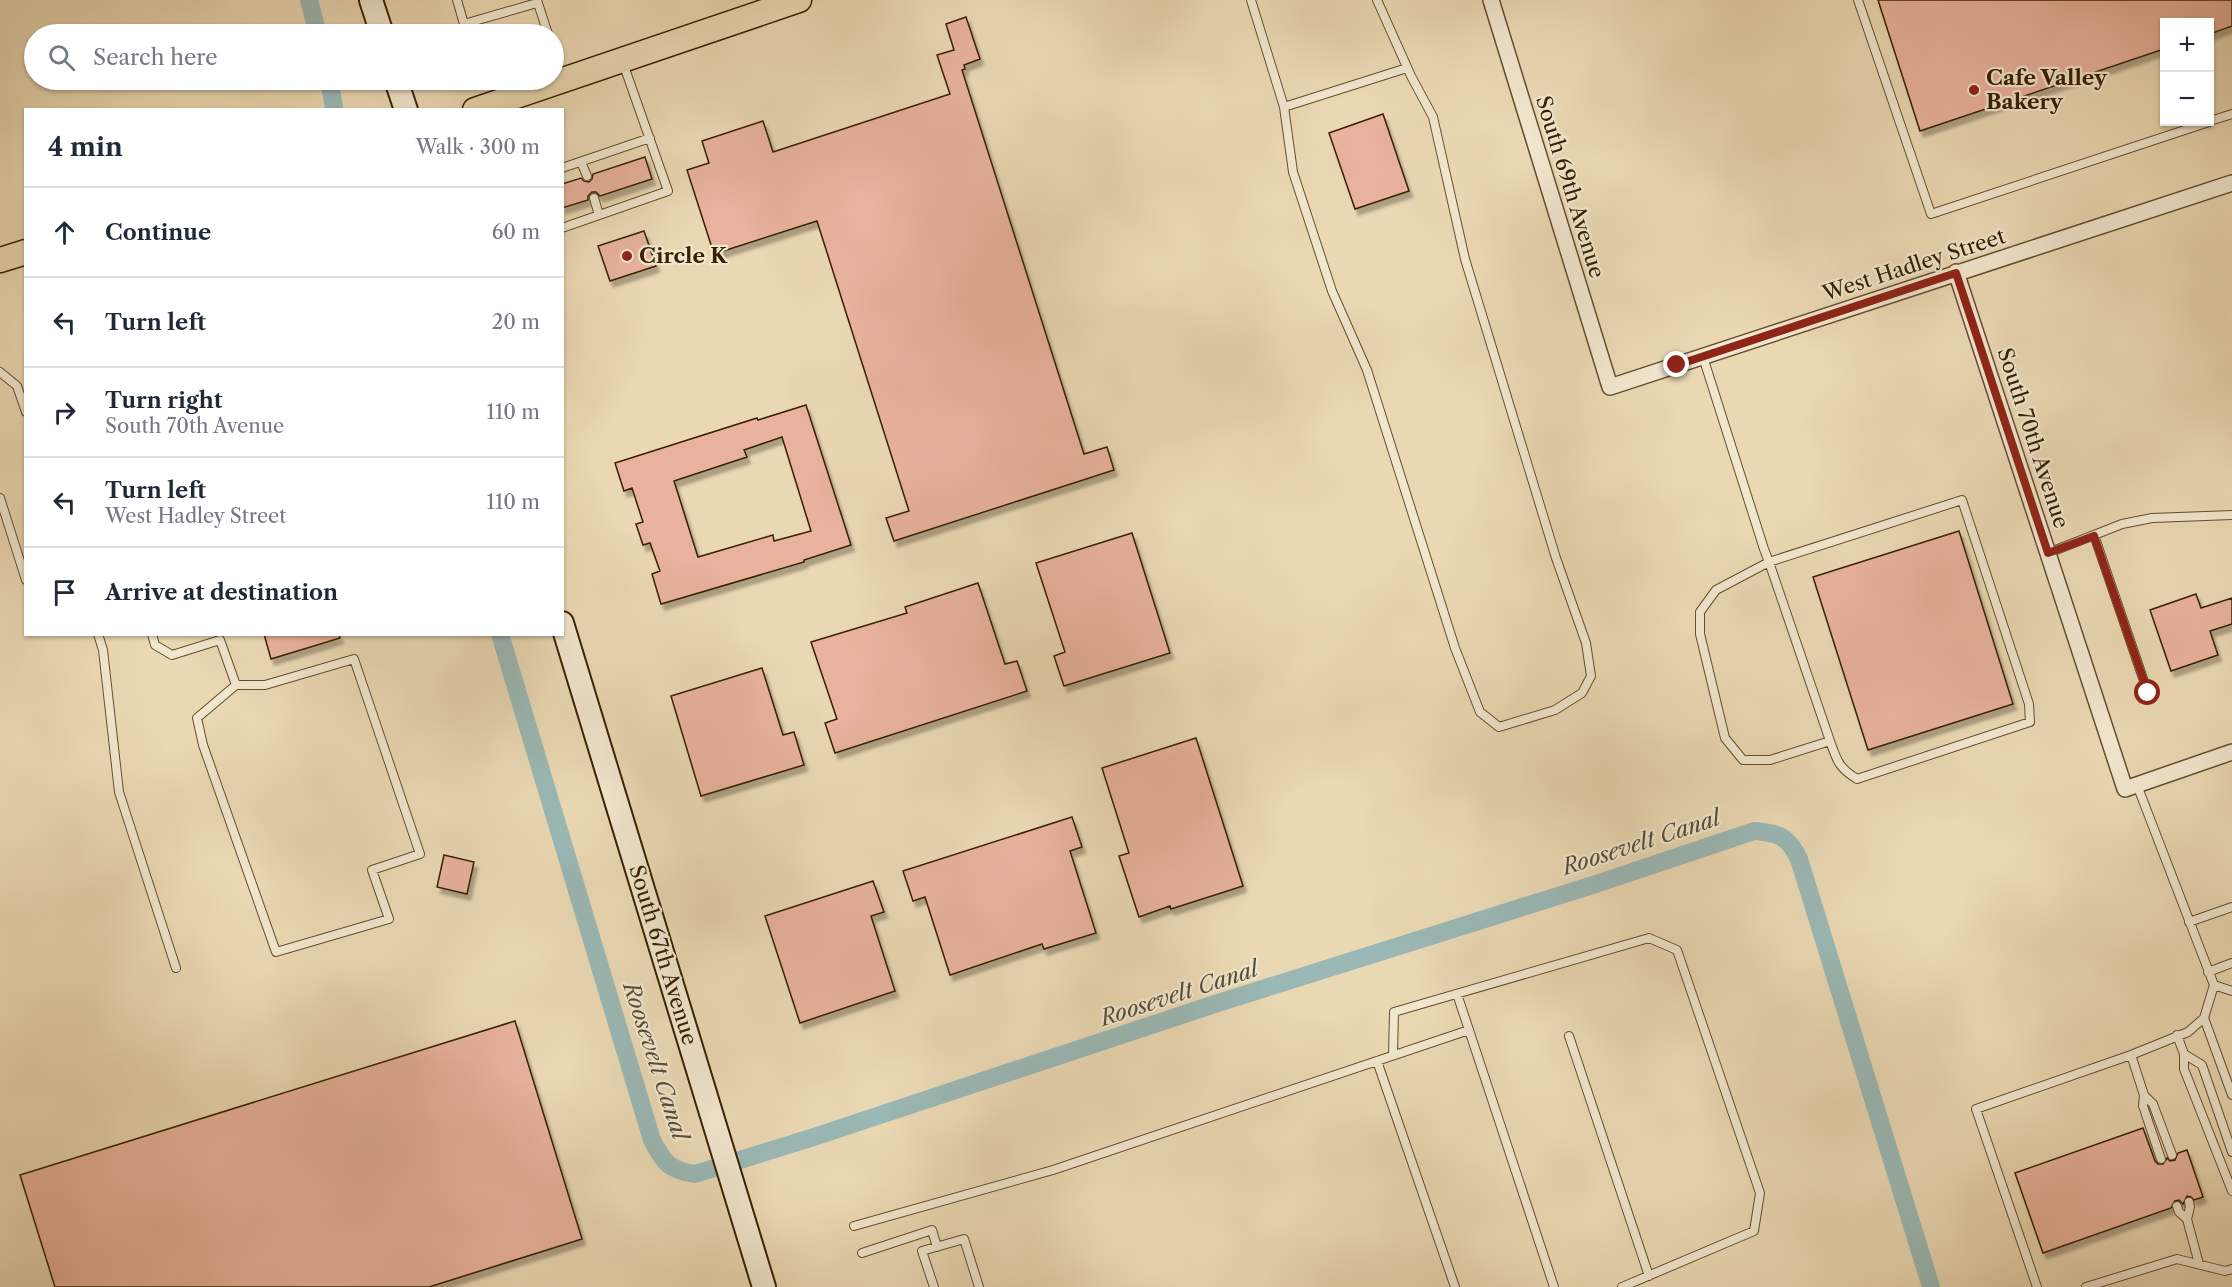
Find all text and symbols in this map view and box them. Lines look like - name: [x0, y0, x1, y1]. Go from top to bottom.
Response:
- map controls: [2160, 18, 2214, 126]
- button: +: [2160, 18, 2214, 72]
- search box: [24, 24, 564, 90]
- icon: search: [45, 41, 78, 74]
- text: Search here: [93, 44, 218, 71]
- place label: Cafe Valley Bakery: [1986, 65, 2108, 114]
- button: −: [2160, 72, 2214, 126]
- marker: Cafe Valley Bakery: [1967, 83, 1981, 97]
- street label: South 69th Avenue: [1531, 93, 1610, 281]
- text: 4 min: [48, 131, 123, 163]
- text: Walk · 300 m: [416, 135, 540, 159]
- icon: ahead: [48, 216, 81, 249]
- text: Continue: [105, 219, 211, 246]
- text: 60 m: [492, 220, 540, 244]
- street label: West Hadley Street: [1818, 223, 2009, 306]
- place label: Circle K: [639, 243, 728, 268]
- marker: Circle K: [620, 249, 634, 263]
- icon: left: [48, 306, 81, 339]
- text: Turn left: [105, 309, 206, 336]
- text: 20 m: [492, 310, 540, 334]
- street label: South 70th Avenue: [1993, 345, 2074, 531]
- route end: [1663, 351, 1689, 377]
- text: Turn right: [105, 387, 223, 414]
- icon: right: [48, 396, 81, 429]
- text: 110 m: [487, 400, 540, 424]
- text: South 70th Avenue: [105, 414, 284, 438]
- text: Turn left: [105, 477, 206, 504]
- icon: left: [48, 486, 81, 519]
- text: 110 m: [487, 490, 540, 514]
- text: West Hadley Street: [105, 504, 286, 528]
- icon: arrive: [48, 576, 81, 609]
- text: Arrive at destination: [105, 579, 338, 606]
- route start: [2134, 679, 2160, 705]
- water label: Roosevelt Canal: [1557, 803, 1726, 881]
- street label: South 67th Avenue: [624, 862, 703, 1048]
- water label: Roosevelt Canal: [1095, 954, 1264, 1032]
- water label: Roosevelt Canal: [617, 977, 695, 1146]

